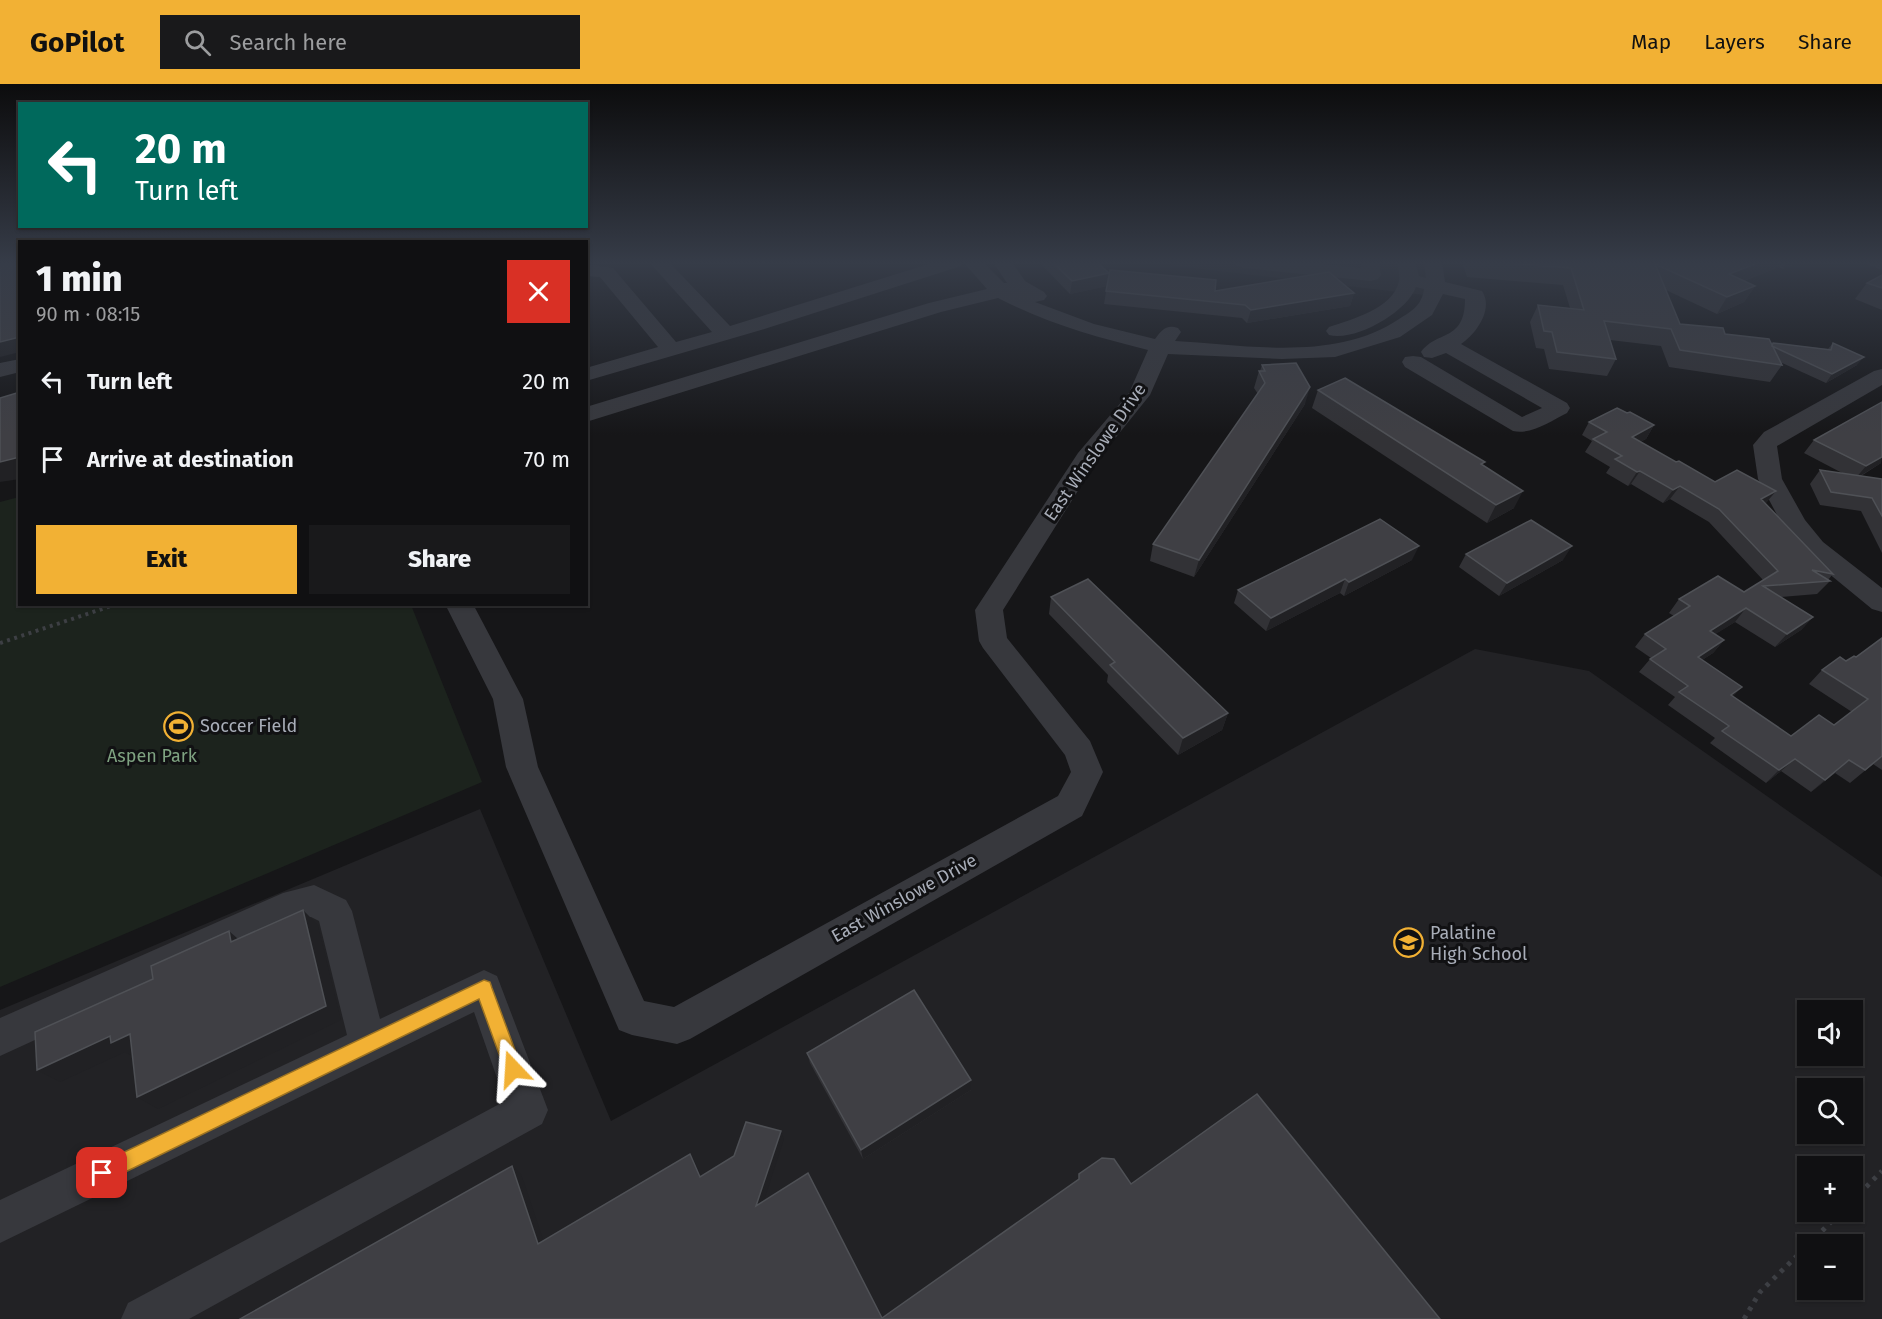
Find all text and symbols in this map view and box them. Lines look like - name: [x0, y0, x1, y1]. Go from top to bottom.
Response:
- search box: [160, 15, 580, 69]
- text: GoPilot: [30, 26, 124, 59]
- icon: search: [181, 26, 214, 59]
- text: Search here: [229, 29, 347, 56]
- text: Map: [1631, 29, 1671, 55]
- text: Layers: [1704, 29, 1765, 55]
- text: Share: [1798, 29, 1852, 55]
- text: 20 m: [135, 124, 227, 174]
- icon: left: [36, 126, 114, 204]
- text: Turn left: [135, 175, 238, 207]
- text: 1 min: [36, 257, 122, 301]
- button: close: [507, 260, 570, 323]
- text: 90 m · 08:15: [36, 302, 140, 326]
- icon: left: [36, 365, 69, 398]
- text: Turn left: [87, 368, 172, 395]
- text: 20 m: [522, 368, 570, 395]
- street label: East Winslowe Drive: [1039, 379, 1151, 525]
- icon: arrive: [36, 443, 69, 476]
- text: Arrive at destination: [87, 446, 294, 473]
- text: 70 m: [524, 446, 570, 473]
- button: Exit: [36, 525, 297, 594]
- button: Share: [309, 525, 570, 594]
- sports icon: Soccer Field: [163, 710, 195, 742]
- place label: Soccer Field: [200, 715, 297, 737]
- park label: Aspen Park: [107, 745, 198, 767]
- street label: East Winslowe Drive: [827, 849, 981, 947]
- place label: Palatine High School: [1430, 922, 1527, 965]
- school or university icon: Palatine High School: [1393, 927, 1425, 959]
- map controls: [1797, 1000, 1863, 1300]
- button: sound: [1797, 1000, 1863, 1066]
- position arrow: [481, 1037, 545, 1101]
- button: search: [1797, 1078, 1863, 1144]
- pin: [76, 1147, 127, 1198]
- icon: arrive: [85, 1156, 118, 1189]
- button: +: [1797, 1156, 1863, 1222]
- button: −: [1797, 1234, 1863, 1300]

